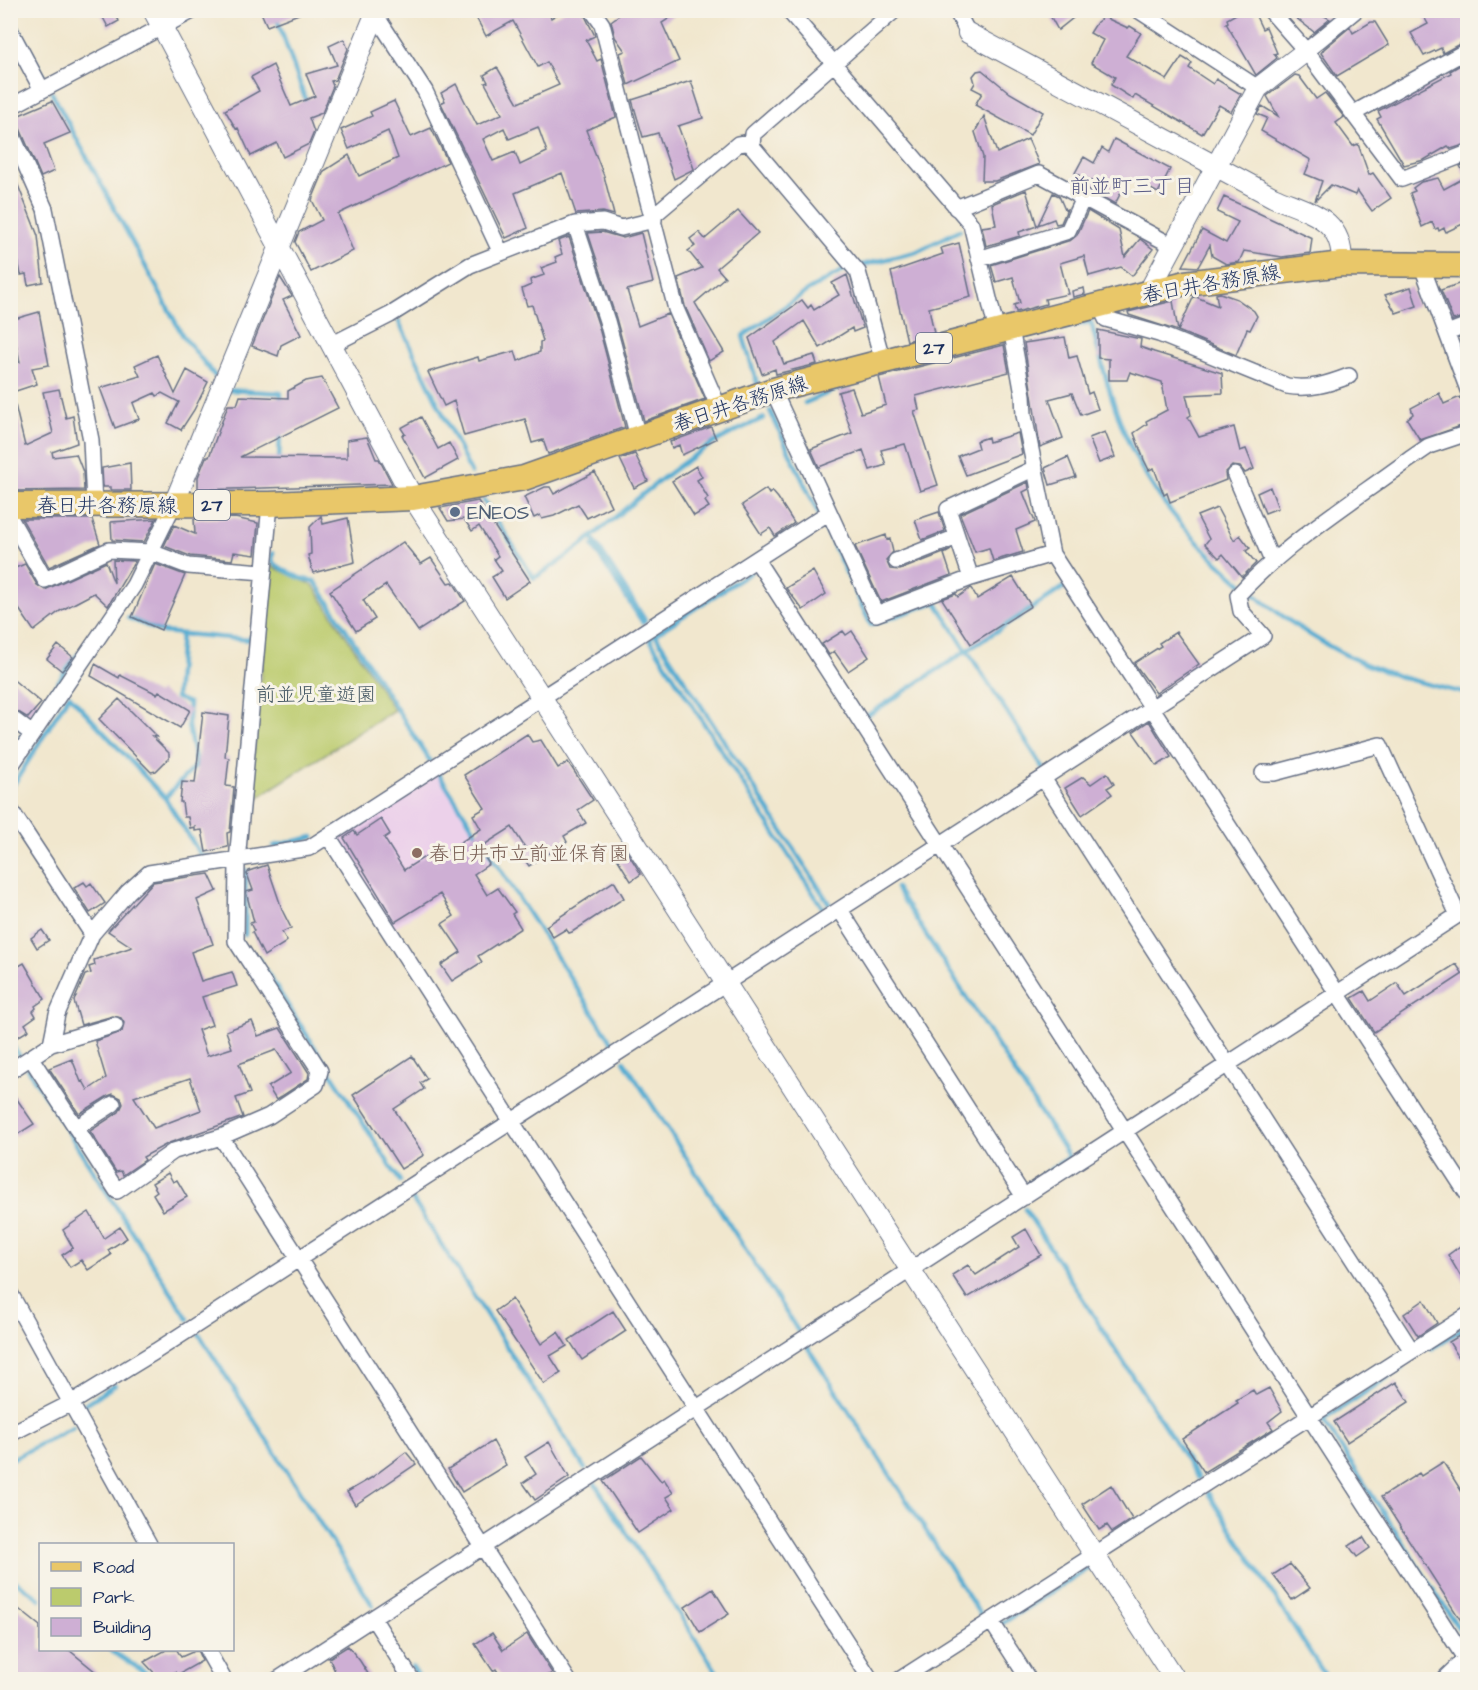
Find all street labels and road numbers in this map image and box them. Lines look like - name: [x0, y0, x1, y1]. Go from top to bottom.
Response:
- street label: 春日井各務原線: [1140, 258, 1283, 310]
- road number: 27: [916, 333, 952, 363]
- street label: 春日井各務原線: [669, 369, 811, 439]
- road number: 27: [194, 490, 230, 520]
- street label: 春日井各務原線: [37, 492, 177, 520]

